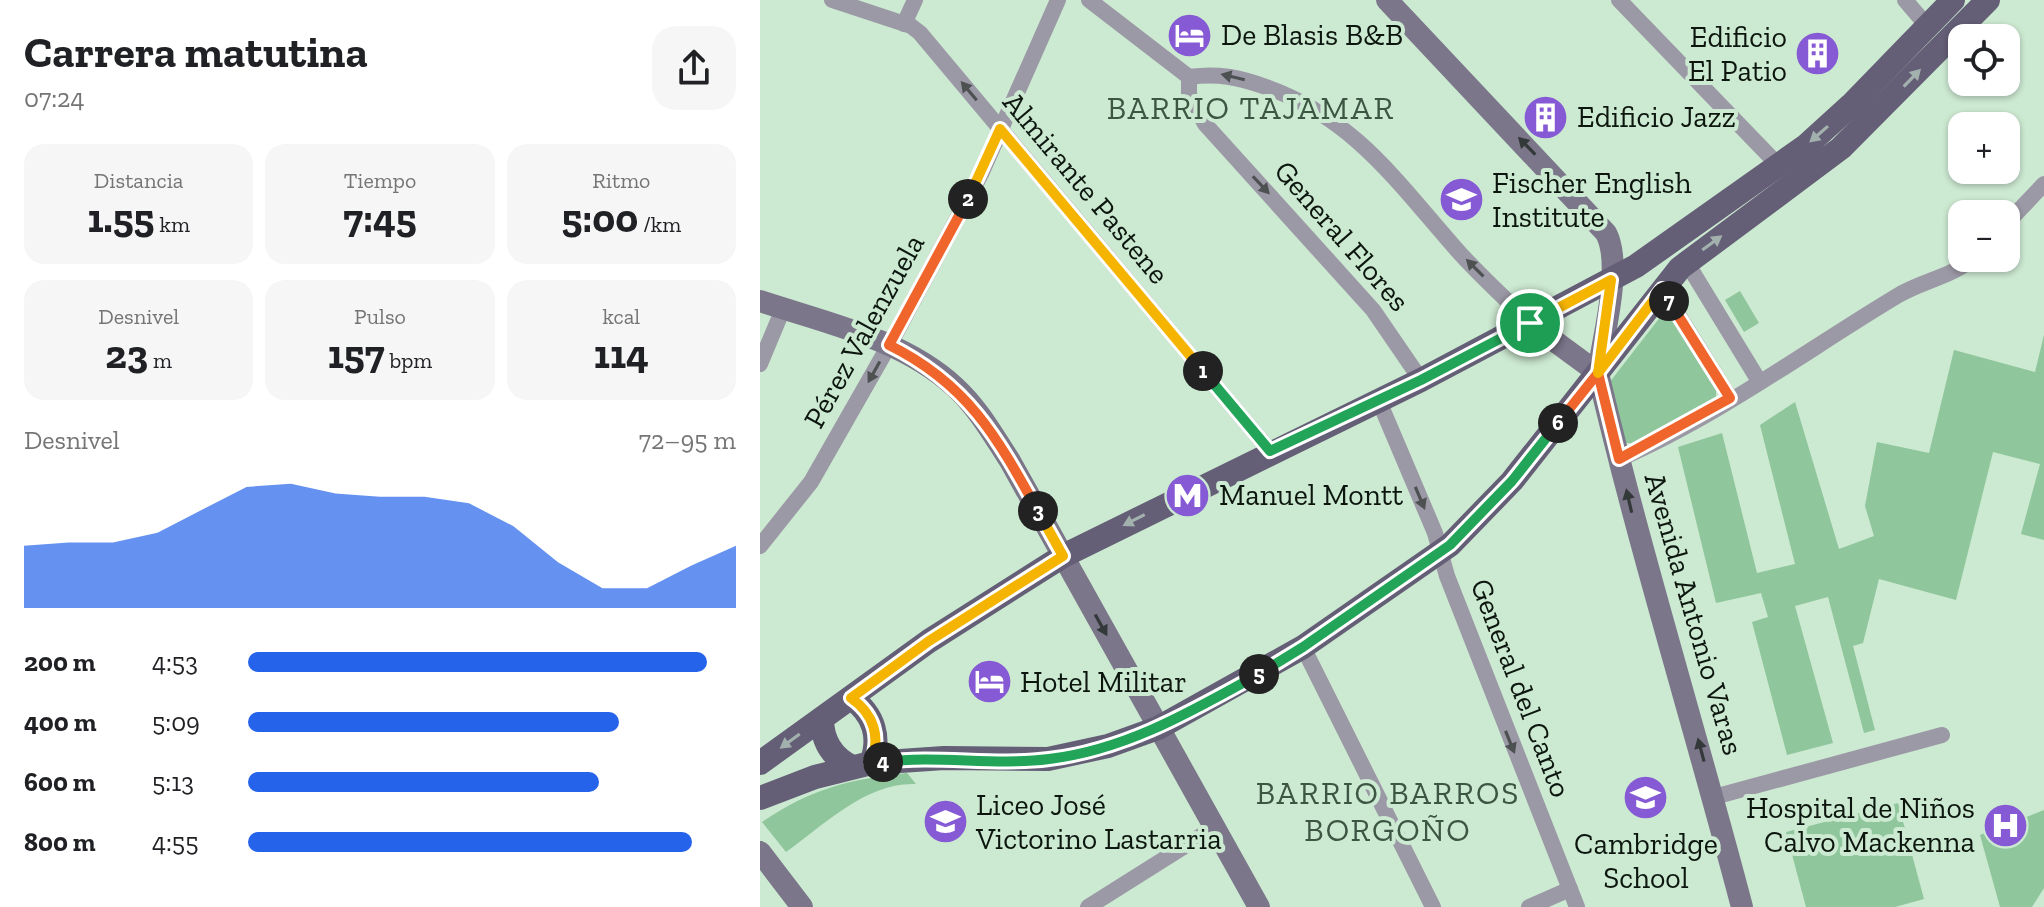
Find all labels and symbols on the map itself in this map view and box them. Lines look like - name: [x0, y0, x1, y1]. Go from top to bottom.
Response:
- hotel icon: De Blasis B&B: [1166, 11, 1214, 59]
- place label: De Blasis B&B: [1221, 17, 1403, 53]
- place label: Edificio El Patio: [1688, 19, 1787, 89]
- building icon: Edificio El Patio: [1794, 30, 1842, 78]
- one-way arrow: [1902, 69, 1921, 88]
- one-way arrow: [1220, 70, 1245, 83]
- one-way arrow: [961, 81, 978, 101]
- street label: Almirante Pastene: [995, 85, 1177, 291]
- district label: BARRIO TAJAMAR: [1107, 89, 1395, 127]
- building icon: Edificio Jazz: [1522, 93, 1570, 141]
- place label: Edificio Jazz: [1577, 99, 1736, 135]
- one-way arrow: [1809, 125, 1829, 142]
- one-way arrow: [1519, 136, 1537, 155]
- street label: General Flores: [1267, 153, 1417, 319]
- place label: Fischer English Institute: [1492, 165, 1692, 235]
- one-way arrow: [1251, 175, 1269, 194]
- school or university icon: Fischer English Institute: [1437, 176, 1485, 224]
- pin: 2: [948, 179, 988, 219]
- street label: Pérez Valenzuela: [796, 228, 932, 434]
- one-way arrow: [1702, 235, 1722, 251]
- one-way arrow: [1466, 259, 1485, 278]
- pin: 7: [1649, 281, 1689, 321]
- pin: [1496, 289, 1564, 357]
- pin: 1: [1183, 351, 1223, 391]
- one-way arrow: [868, 361, 882, 383]
- pin: 6: [1538, 403, 1578, 443]
- street label: Avenida Antonio Varas: [1637, 469, 1751, 759]
- metro station icon: Manuel Montt: [1164, 471, 1212, 519]
- place label: Manuel Montt: [1219, 477, 1403, 513]
- one-way arrow: [1414, 486, 1427, 510]
- one-way arrow: [1622, 488, 1634, 513]
- pin: 3: [1018, 491, 1058, 531]
- one-way arrow: [1123, 513, 1146, 527]
- street label: General del Canto: [1463, 574, 1579, 802]
- one-way arrow: [1094, 613, 1108, 636]
- pin: 5: [1239, 654, 1279, 694]
- hotel icon: Hotel Militar: [965, 658, 1013, 706]
- place label: Hotel Militar: [1020, 664, 1187, 700]
- one-way arrow: [1504, 730, 1517, 754]
- one-way arrow: [780, 733, 801, 749]
- one-way arrow: [1695, 738, 1707, 763]
- pin: 4: [863, 742, 903, 782]
- district label: BARRIO BARROS BORGOÑO: [1256, 774, 1520, 849]
- school or university icon: Cambridge School: [1622, 774, 1670, 822]
- place label: Liceo José Victorino Lastarria: [975, 787, 1222, 857]
- place label: Hospital de Niños Calvo Mackenna: [1746, 790, 1975, 860]
- school or university icon: Liceo José Victorino Lastarria: [921, 798, 969, 846]
- hospital icon: Hospital de Niños Calvo Mackenna: [1982, 801, 2030, 849]
- place label: Cambridge School: [1574, 826, 1718, 896]

